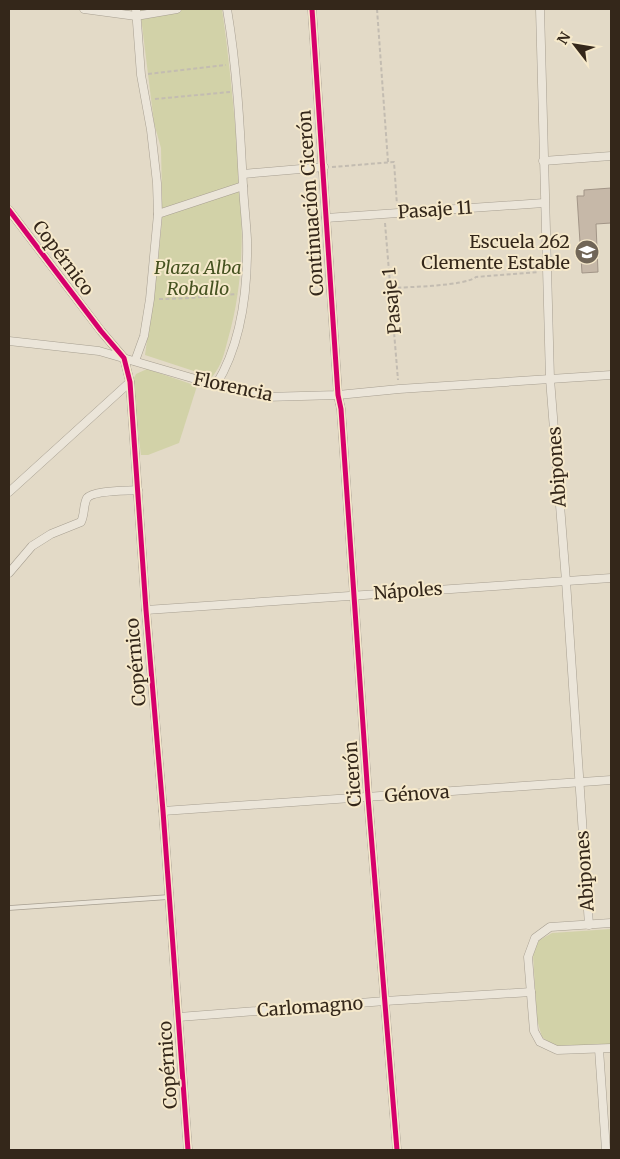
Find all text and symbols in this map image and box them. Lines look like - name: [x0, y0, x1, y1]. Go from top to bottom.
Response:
- north arrow: [550, 20, 600, 70]
- text: N: [553, 29, 574, 48]
- street label: Continuación Cicerón: [293, 109, 328, 297]
- street label: Pasaje 11: [397, 195, 473, 224]
- street label: Copérnico: [28, 216, 99, 300]
- place label: Escuela 262 Clemente Estable: [421, 230, 570, 274]
- school or university icon: Escuela 262 Clemente Estable: [574, 239, 600, 265]
- park label: Plaza Alba Roballo: [154, 256, 242, 300]
- street label: Pasaje 1: [377, 267, 406, 335]
- street label: Florencia: [191, 367, 275, 406]
- street label: Abipones: [542, 426, 571, 509]
- street label: Nápoles: [373, 577, 443, 604]
- street label: Copérnico: [120, 617, 151, 707]
- street label: Cicerón: [339, 740, 366, 808]
- street label: Génova: [384, 780, 451, 807]
- street label: Abipones: [570, 830, 599, 913]
- street label: Carlomagno: [256, 991, 364, 1022]
- street label: Copérnico: [153, 1020, 182, 1110]

